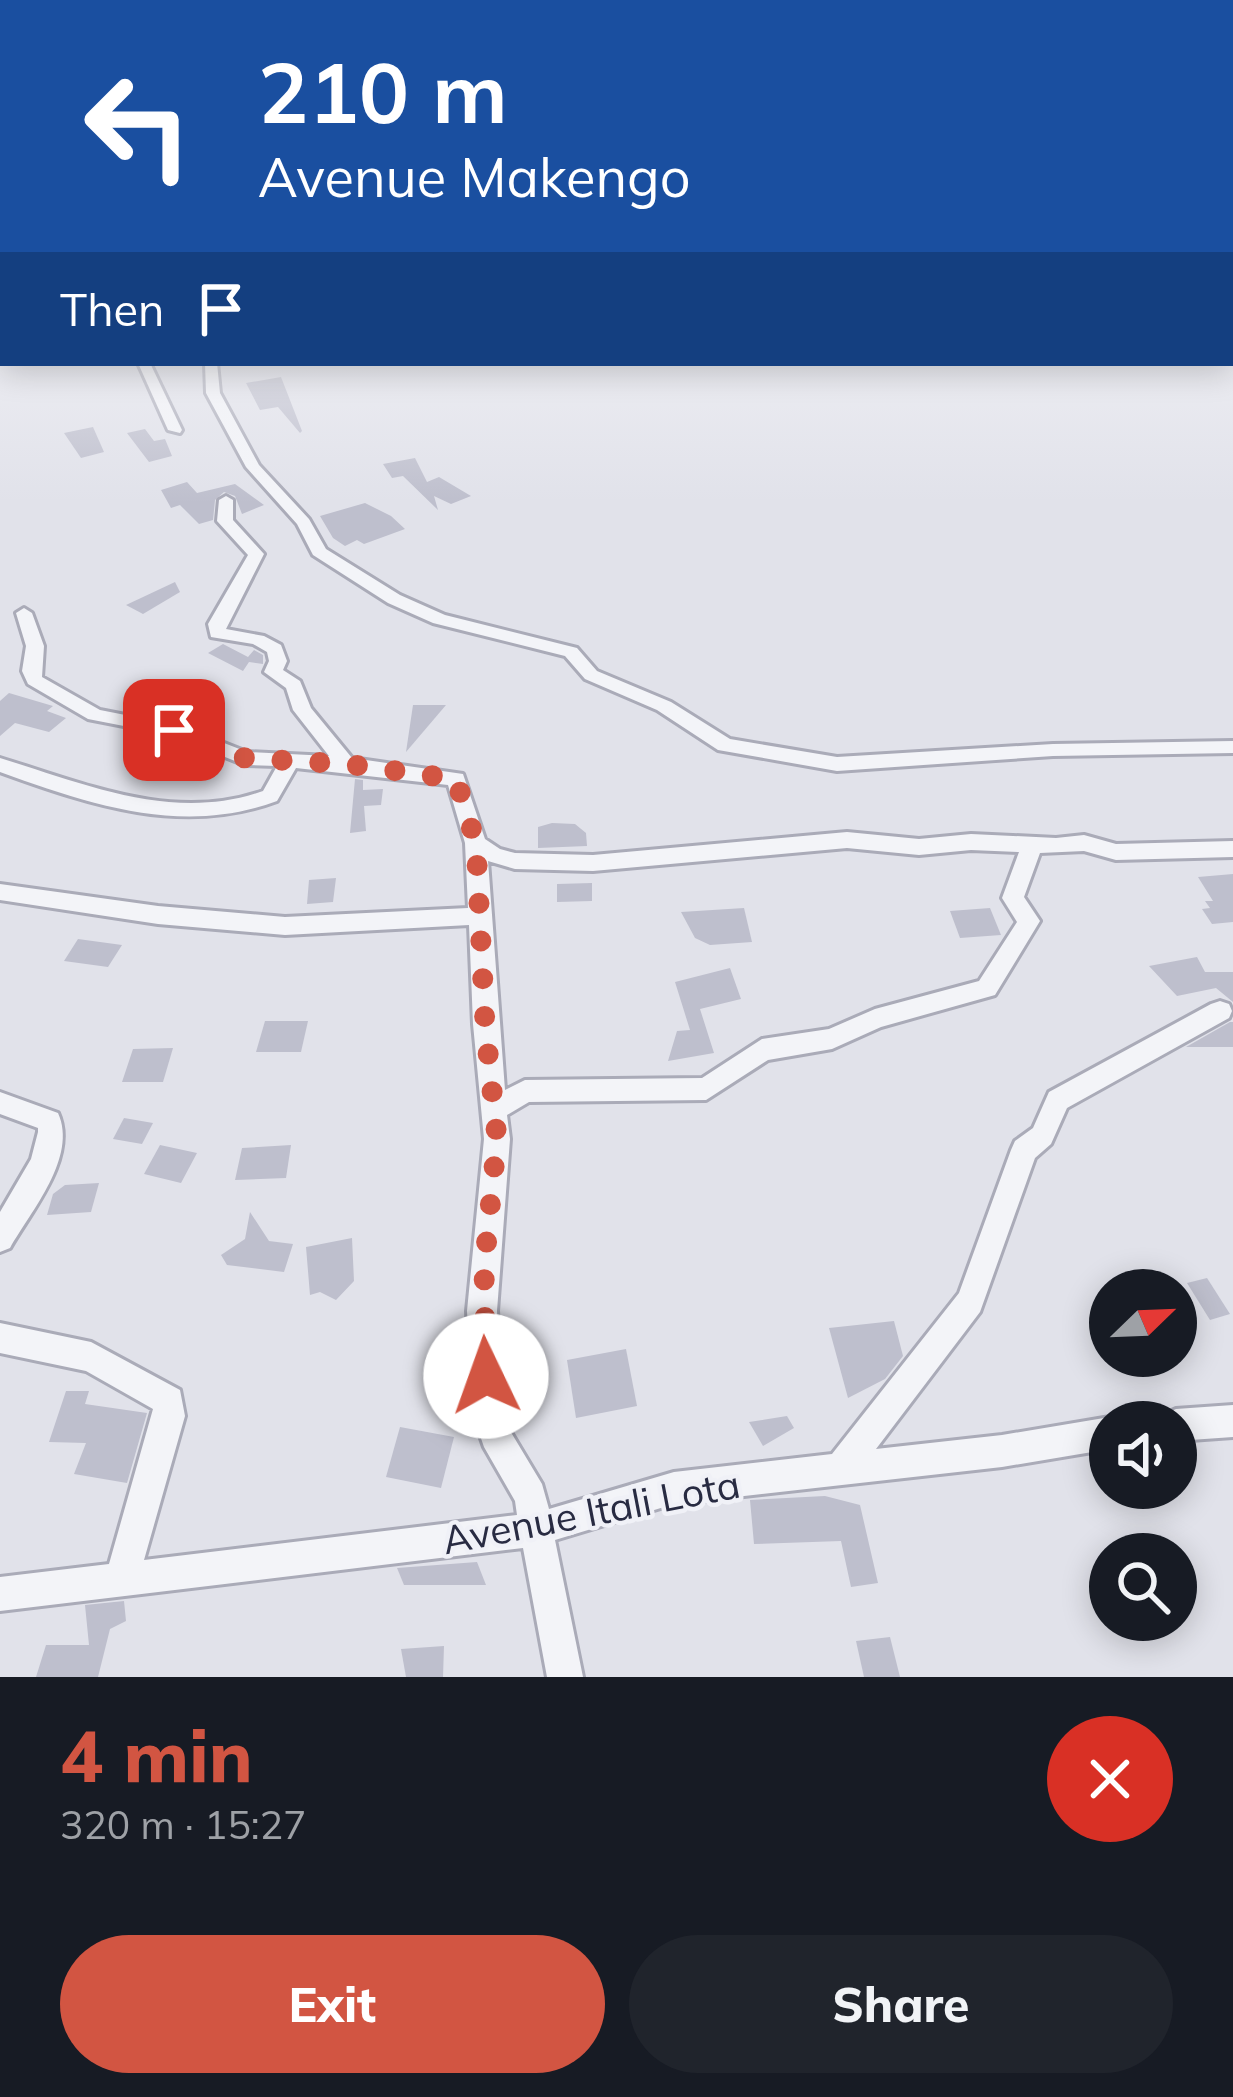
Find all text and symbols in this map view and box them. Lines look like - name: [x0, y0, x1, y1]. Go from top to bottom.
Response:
- text: 210 m: [258, 39, 508, 144]
- icon: left: [60, 48, 216, 204]
- text: Avenue Makengo: [258, 143, 690, 211]
- icon: arrive: [188, 276, 254, 342]
- text: Then: [60, 281, 164, 337]
- pin: [123, 679, 225, 781]
- icon: arrive: [141, 697, 207, 763]
- north arrow: [1089, 1269, 1197, 1377]
- map controls: [1089, 1269, 1197, 1641]
- position arrow: [423, 1313, 549, 1439]
- button: sound: [1089, 1401, 1197, 1509]
- street label: Avenue Itali Lota: [438, 1459, 744, 1564]
- button: search: [1089, 1533, 1197, 1641]
- text: 4 min: [60, 1710, 253, 1800]
- button: close: [1047, 1716, 1173, 1842]
- text: 320 m · 15:27: [60, 1800, 306, 1849]
- button: Exit: [60, 1935, 605, 2073]
- button: Share: [629, 1935, 1173, 2073]

